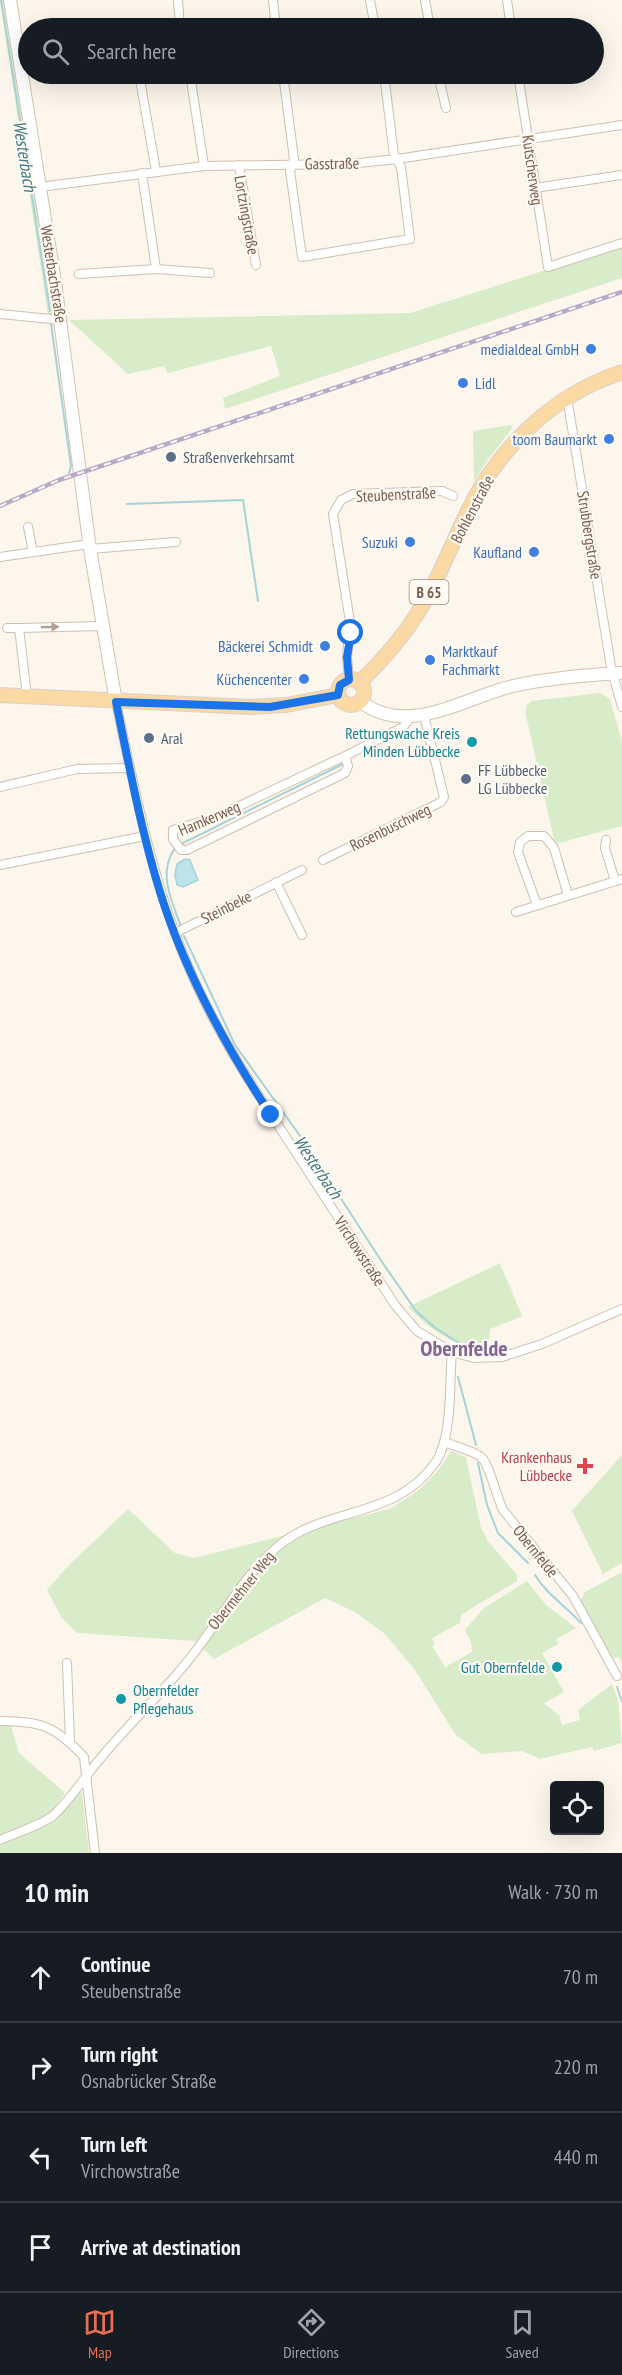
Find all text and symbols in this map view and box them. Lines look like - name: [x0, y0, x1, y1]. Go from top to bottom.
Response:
- search box: [18, 18, 604, 84]
- icon: search: [39, 35, 72, 68]
- text: Search here: [87, 37, 176, 65]
- water label: Westerbach: [8, 119, 42, 194]
- street label: Kutscherweg: [518, 134, 548, 206]
- street label: Gasstraße: [304, 153, 360, 173]
- street label: Lortzingstraße: [230, 174, 264, 256]
- street label: Westerbachstraße: [36, 224, 72, 324]
- place label: medialdeal GmbH: [481, 339, 579, 359]
- marker: medialdeal GmbH: [584, 342, 598, 356]
- place label: Lidl: [475, 373, 496, 393]
- marker: Lidl: [456, 376, 470, 390]
- place label: toom Baumarkt: [512, 429, 598, 449]
- marker: toom Baumarkt: [602, 432, 616, 446]
- place label: Straßenverkehrsamt: [183, 447, 295, 467]
- marker: Straßenverkehrsamt: [164, 450, 178, 464]
- street label: Bohlenstraße: [446, 472, 498, 546]
- street label: Steubenstraße: [355, 482, 437, 506]
- street label: Strubbergstraße: [573, 489, 607, 581]
- place label: Suzuki: [362, 532, 398, 552]
- marker: Suzuki: [403, 535, 417, 549]
- place label: Kaufland: [473, 542, 522, 562]
- marker: Kaufland: [527, 545, 541, 559]
- road number: B 65: [410, 580, 448, 604]
- route start: [337, 619, 363, 645]
- one-way arrow: [41, 622, 60, 632]
- place label: Bäckerei Schmidt: [218, 636, 314, 656]
- marker: Bäckerei Schmidt: [318, 639, 332, 653]
- place label: Marktkauf Fachmarkt: [442, 641, 500, 679]
- marker: Marktkauf Fachmarkt: [423, 653, 437, 667]
- place label: Küchencenter: [216, 669, 293, 689]
- marker: Küchencenter: [297, 672, 311, 686]
- place label: Rettungswache Kreis Minden Lübbecke: [345, 723, 460, 761]
- place label: Aral: [161, 728, 183, 748]
- marker: Aral: [142, 731, 156, 745]
- marker: Rettungswache Kreis Minden Lübbecke: [465, 735, 479, 749]
- place label: FF Lübbecke LG Lübbecke: [478, 760, 547, 798]
- marker: FF Lübbecke LG Lübbecke: [459, 772, 473, 786]
- street label: Hamkerweg: [175, 796, 243, 840]
- street label: Rosenbuschweg: [346, 799, 434, 855]
- street label: Steinbeke: [197, 886, 255, 928]
- route end: [257, 1101, 283, 1127]
- water label: Westerbach: [288, 1131, 348, 1204]
- street label: Virchowstraße: [329, 1211, 390, 1290]
- district label: Obernfelde: [420, 1334, 508, 1362]
- place label: Krankenhaus Lübbecke: [501, 1447, 572, 1485]
- marker: Krankenhaus Lübbecke: [576, 1457, 594, 1475]
- street label: Obernfelde: [509, 1521, 563, 1581]
- street label: Obermehner Weg: [203, 1547, 279, 1633]
- place label: Gut Obernfelde: [461, 1657, 545, 1677]
- marker: Gut Obernfelde: [550, 1660, 564, 1674]
- place label: Obernfelder Pflegehaus: [133, 1680, 200, 1718]
- marker: Obernfelder Pflegehaus: [114, 1692, 128, 1706]
- map controls: [550, 1781, 604, 1835]
- button: locate: [550, 1781, 604, 1835]
- text: 10 min: [24, 1876, 89, 1909]
- text: Walk · 730 m: [508, 1879, 598, 1905]
- text: Continue: [81, 1950, 151, 1978]
- icon: ahead: [24, 1961, 57, 1994]
- text: 70 m: [563, 1964, 598, 1990]
- text: Steubenstraße: [81, 1978, 181, 2004]
- text: Turn right: [81, 2040, 158, 2068]
- icon: right: [24, 2051, 57, 2084]
- text: 220 m: [554, 2054, 598, 2080]
- text: Osnabrücker Straße: [81, 2068, 217, 2094]
- text: Turn left: [81, 2130, 147, 2158]
- icon: left: [24, 2141, 57, 2174]
- text: 440 m: [554, 2144, 598, 2170]
- text: Virchowstraße: [81, 2158, 180, 2184]
- icon: arrive: [24, 2231, 57, 2264]
- text: Arrive at destination: [81, 2233, 241, 2261]
- tab: Map: [83, 2306, 116, 2362]
- tab: Directions: [283, 2306, 339, 2362]
- tab: Saved: [506, 2306, 539, 2362]

